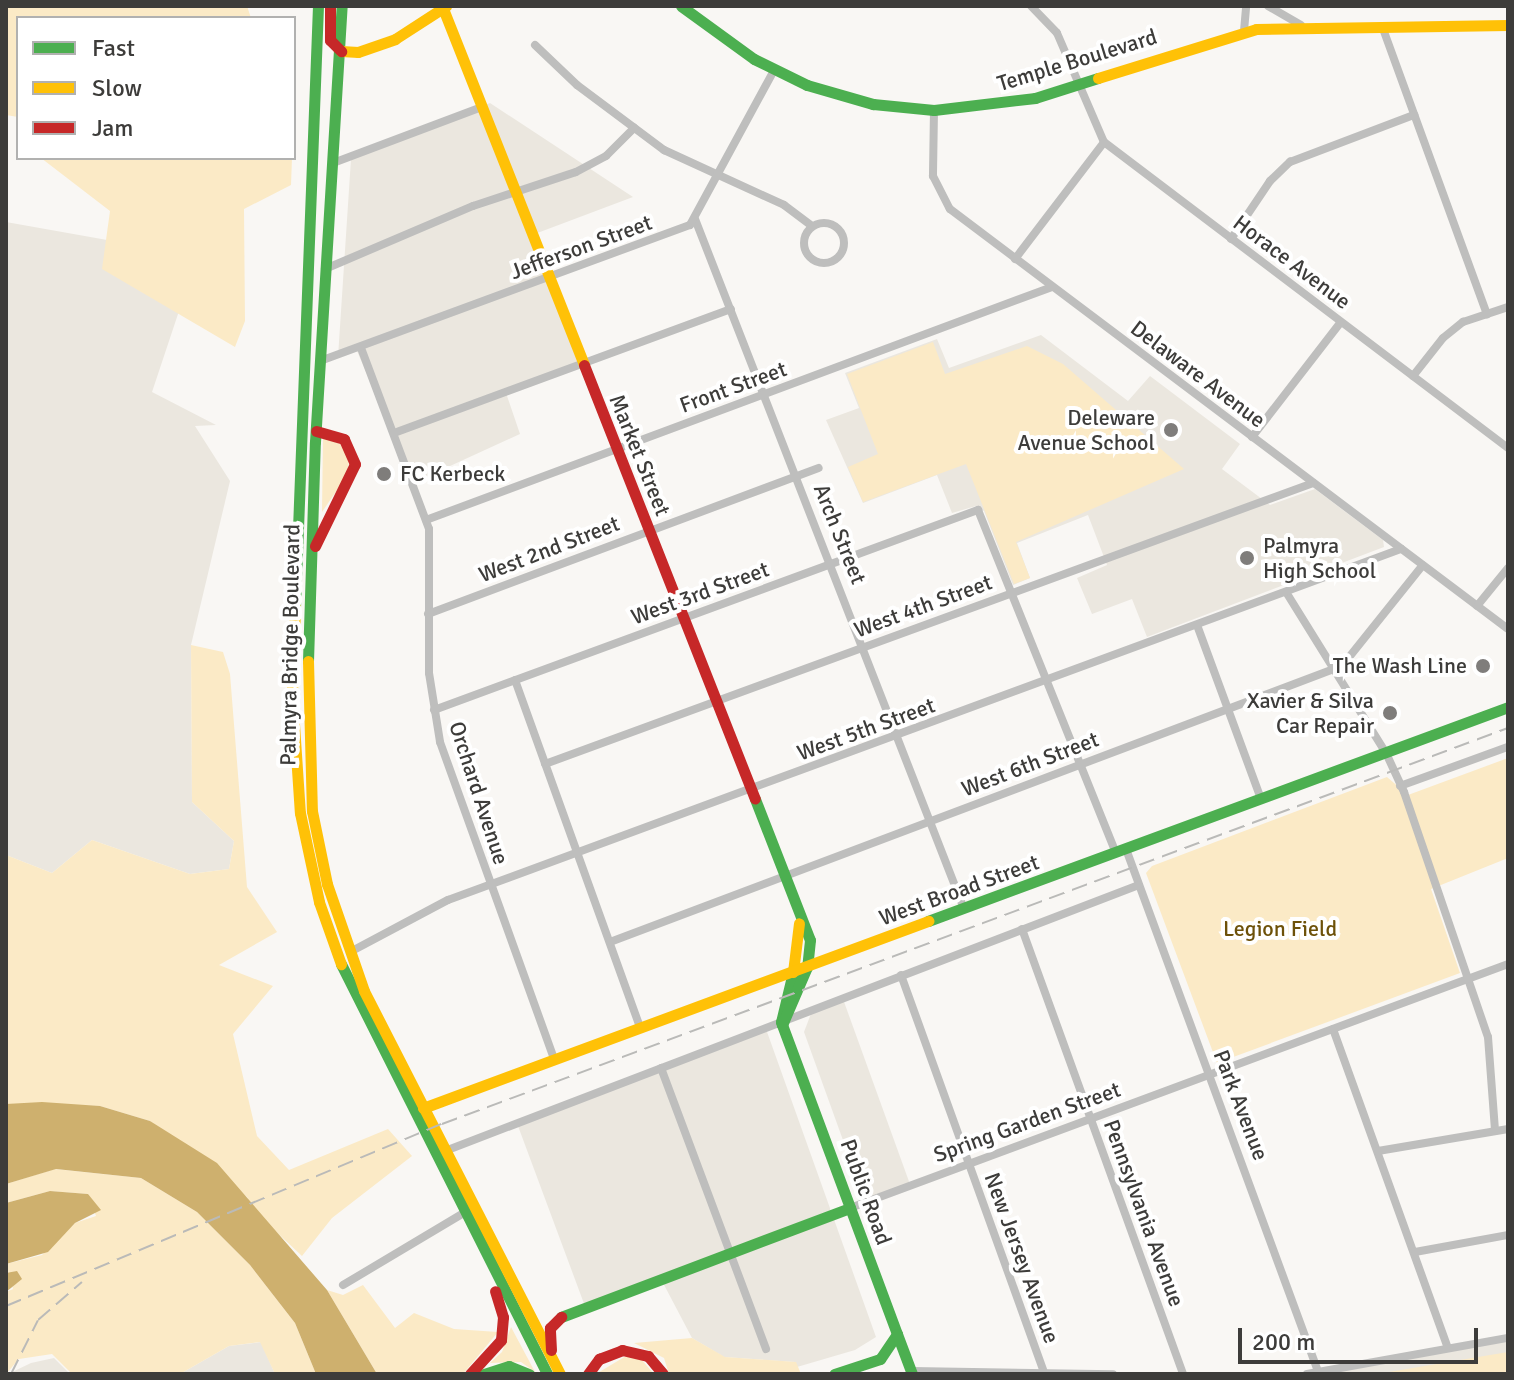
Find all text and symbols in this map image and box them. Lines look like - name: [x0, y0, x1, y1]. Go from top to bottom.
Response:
- legend: [16, 16, 296, 160]
- street label: Temple Boulevard: [994, 23, 1160, 97]
- text: Fast: [92, 33, 135, 63]
- text: Slow: [92, 73, 142, 103]
- text: Jam: [92, 113, 133, 143]
- street label: Jefferson Street: [506, 209, 656, 285]
- street label: Horace Avenue: [1228, 209, 1356, 315]
- street label: Delaware Avenue: [1125, 315, 1271, 433]
- street label: Front Street: [676, 355, 790, 419]
- street label: Market Street: [604, 390, 676, 520]
- place label: Deleware Avenue School: [1017, 404, 1155, 456]
- marker: Deleware Avenue School: [1162, 421, 1180, 439]
- place label: FC Kerbeck: [400, 461, 505, 487]
- marker: FC Kerbeck: [375, 465, 393, 483]
- street label: Arch Street: [808, 480, 872, 588]
- street label: West 2nd Street: [475, 510, 623, 588]
- street label: Palmyra Bridge Boulevard: [275, 524, 305, 766]
- place label: Palmyra High School: [1263, 532, 1376, 584]
- marker: Palmyra High School: [1238, 549, 1256, 567]
- street label: West 3rd Street: [628, 556, 772, 630]
- street label: West 4th Street: [850, 569, 996, 643]
- place label: The Wash Line: [1333, 653, 1467, 679]
- marker: The Wash Line: [1474, 657, 1492, 675]
- place label: Xavier & Silva Car Repair: [1247, 687, 1374, 738]
- street label: West 5th Street: [793, 692, 939, 766]
- marker: Xavier & Silva Car Repair: [1381, 704, 1399, 722]
- street label: Orchard Avenue: [443, 718, 515, 868]
- street label: West 6th Street: [958, 726, 1102, 802]
- street label: West Broad Street: [876, 849, 1042, 931]
- park label: Legion Field: [1223, 916, 1337, 942]
- street label: Park Avenue: [1208, 1046, 1274, 1164]
- street label: Spring Garden Street: [930, 1076, 1124, 1168]
- street label: Pennsylvania Avenue: [1098, 1116, 1190, 1310]
- street label: Public Road: [835, 1136, 897, 1248]
- street label: New Jersey Avenue: [979, 1169, 1065, 1347]
- scale bar: [1242, 1312, 1482, 1362]
- text: 200 m: [1252, 1327, 1315, 1357]

